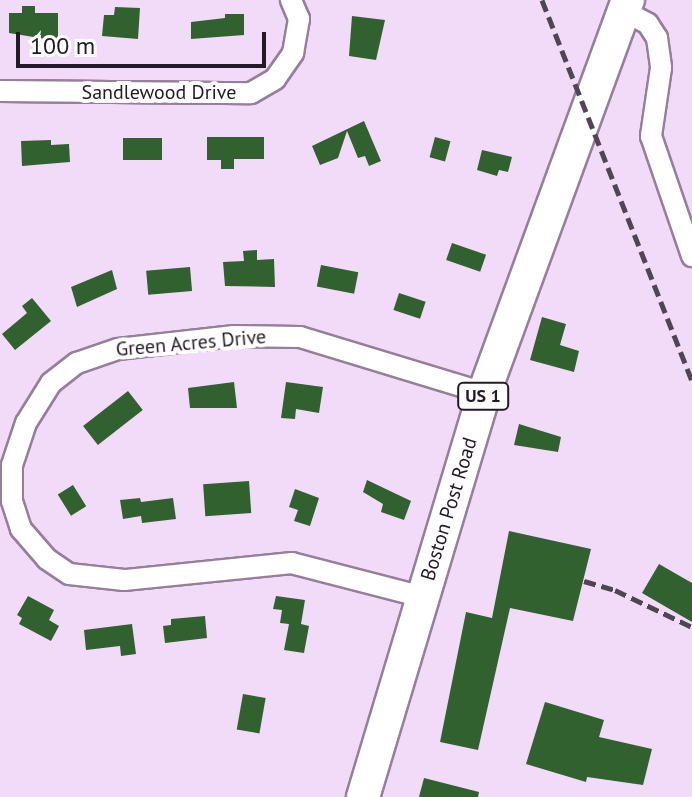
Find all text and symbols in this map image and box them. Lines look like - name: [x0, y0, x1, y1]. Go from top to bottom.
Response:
- scale bar: [20, 16, 270, 66]
- text: 100 m: [30, 30, 95, 61]
- street label: Sandlewood Drive: [82, 80, 236, 104]
- street label: Green Acres Drive: [115, 324, 267, 362]
- road number: US 1: [457, 382, 509, 410]
- street label: Boston Post Road: [416, 435, 482, 583]

